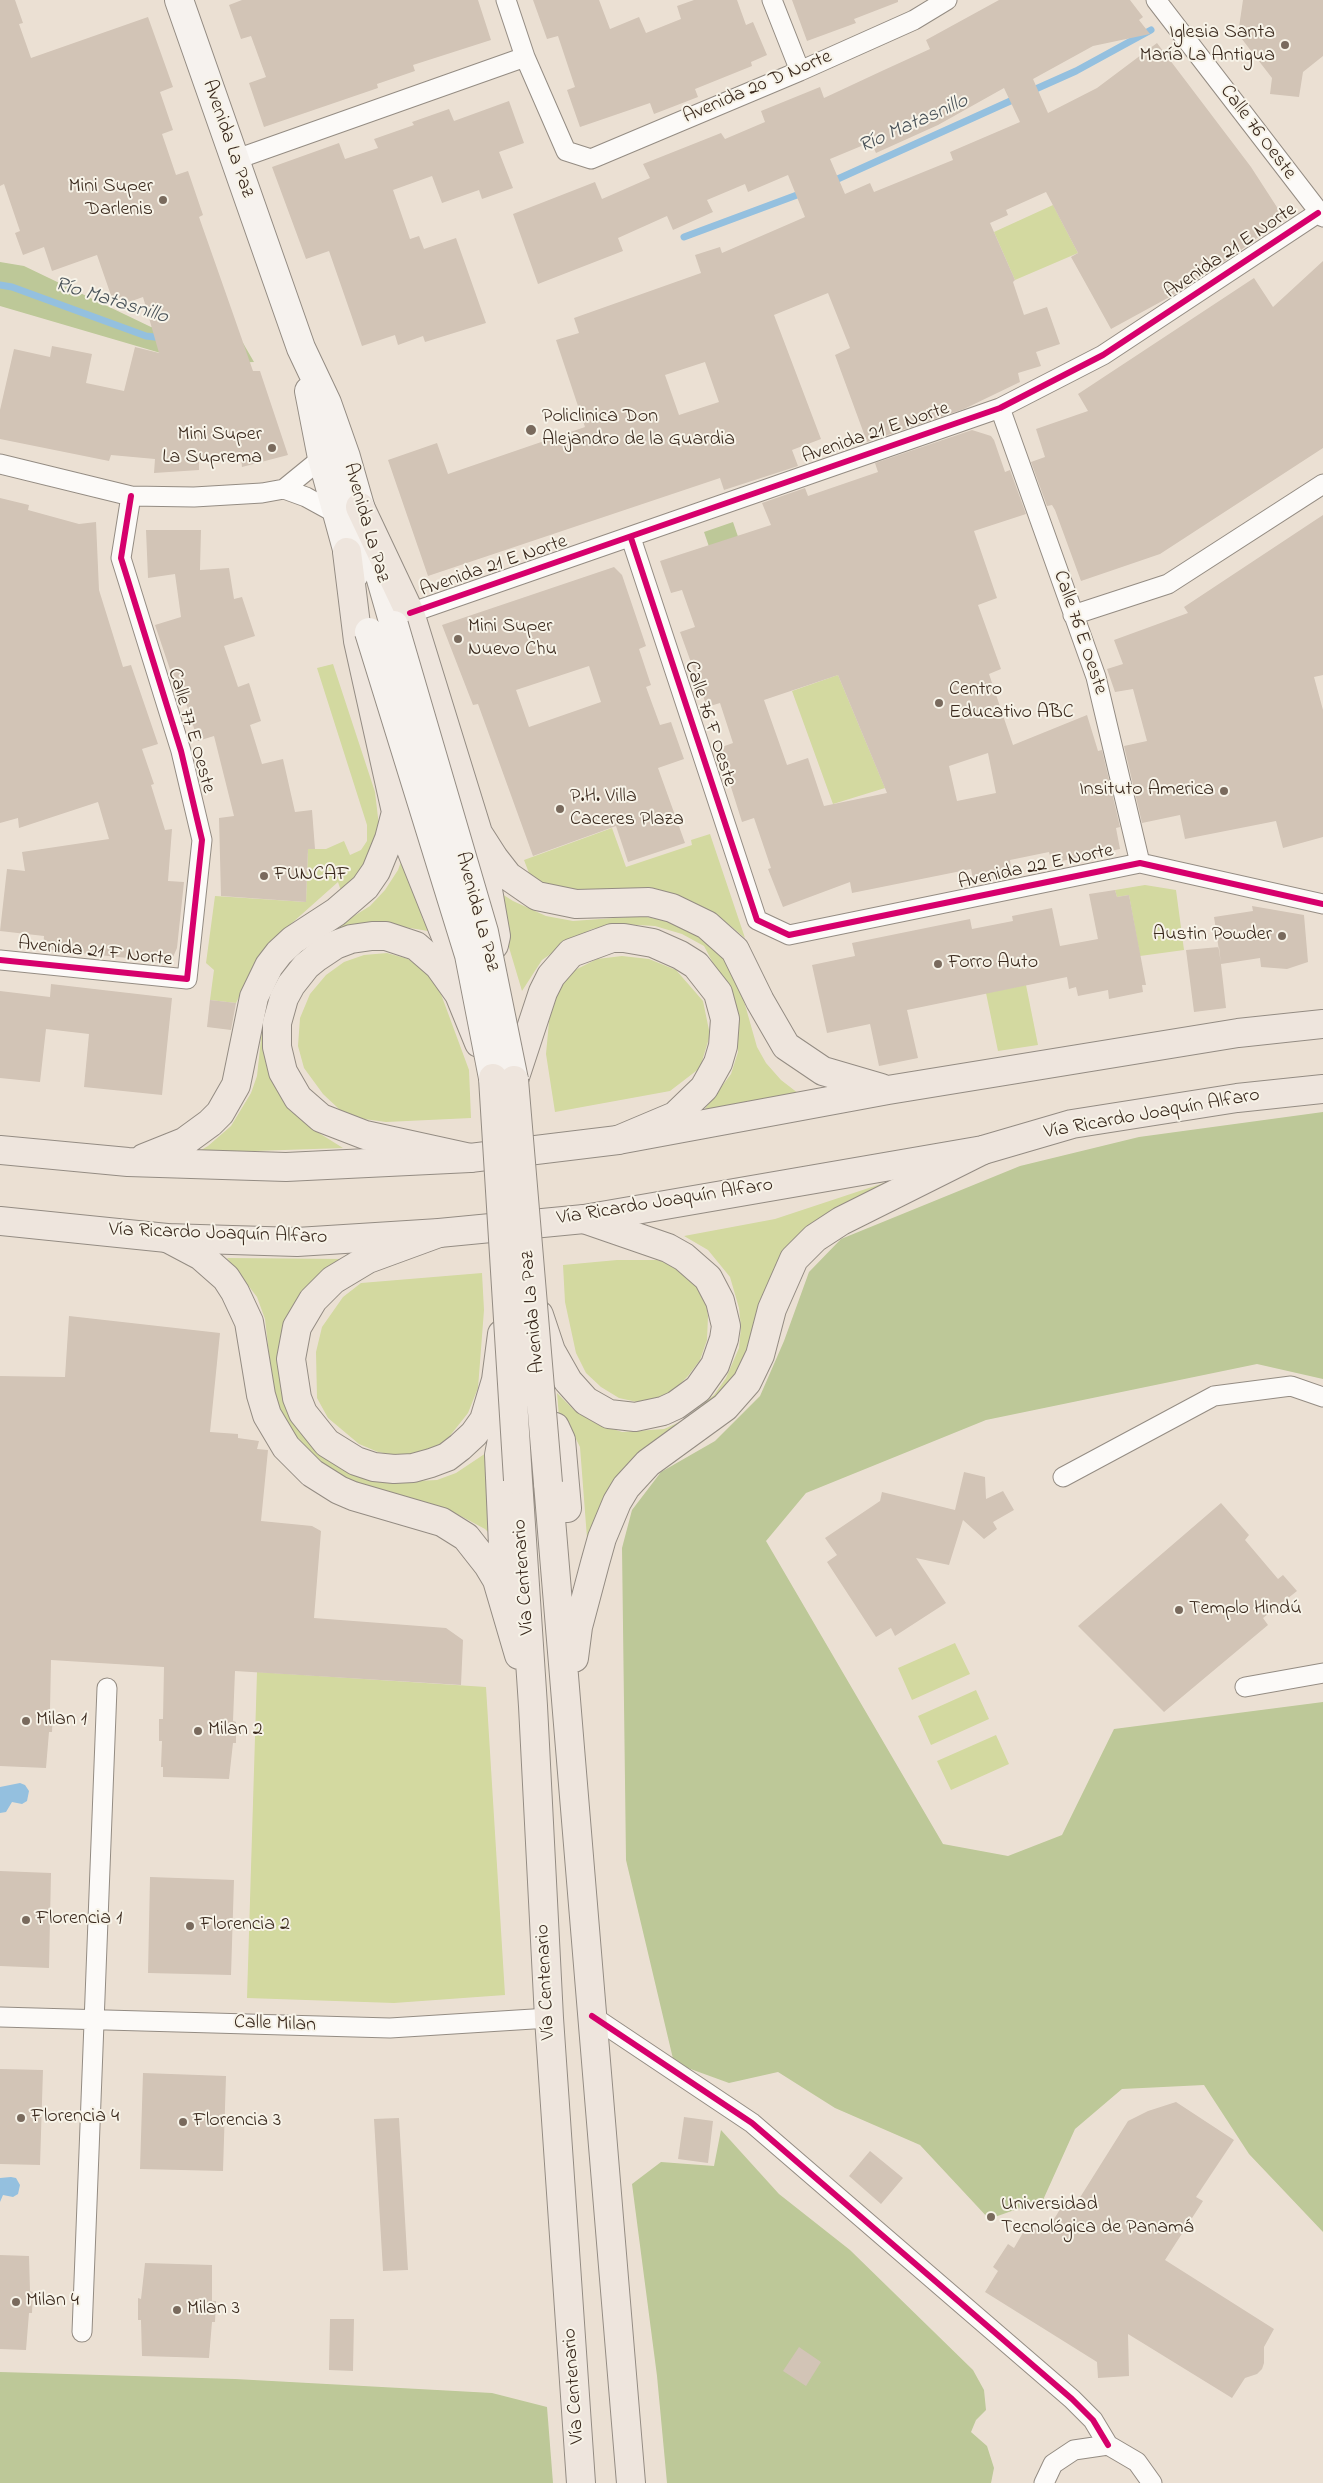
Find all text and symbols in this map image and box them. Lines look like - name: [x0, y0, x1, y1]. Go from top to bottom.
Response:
- place label: Iglesia Santa María La Antigua: [1140, 22, 1275, 69]
- marker: Iglesia Santa María La Antigua: [1279, 39, 1291, 51]
- street label: Avenida 20 D Norte: [680, 46, 836, 130]
- street label: Avenida La Paz: [196, 77, 258, 201]
- street label: Calle 76 Oeste: [1214, 81, 1300, 185]
- water label: Río Matasnillo: [856, 90, 972, 160]
- place label: Mini Super Darlenis: [69, 176, 153, 223]
- marker: Mini Super Darlenis: [157, 194, 169, 206]
- street label: Avenida 21 E Norte: [1160, 199, 1302, 305]
- water label: Río Matasnillo: [51, 273, 171, 331]
- street label: Avenida 21 E Norte: [799, 398, 953, 470]
- place label: Policlinica Don Alejandro de la Guardia: [542, 406, 735, 453]
- marker: Policlinica Don Alejandro de la Guardia: [524, 423, 538, 437]
- place label: Mini Super La Suprema: [162, 424, 262, 471]
- marker: Mini Super La Suprema: [266, 442, 278, 454]
- street label: Avenida La Paz: [337, 461, 393, 585]
- street label: Avenida 21 E Norte: [417, 531, 571, 603]
- street label: Calle 76 E Oeste: [1047, 568, 1111, 698]
- place label: Mini Super Nuevo Chu: [468, 616, 557, 663]
- marker: Mini Super Nuevo Chu: [452, 633, 464, 645]
- street label: Calle 76 F Oeste: [677, 658, 741, 790]
- street label: Calle 77 E Oeste: [161, 666, 219, 796]
- place label: Centro Educativo ABC: [949, 679, 1074, 726]
- marker: Centro Educativo ABC: [933, 697, 945, 709]
- place label: Insituto America: [1079, 779, 1214, 803]
- marker: Insituto America: [1218, 785, 1230, 797]
- place label: P.H. Villa Caceres Plaza: [570, 786, 684, 833]
- marker: P.H. Villa Caceres Plaza: [554, 803, 566, 815]
- street label: Avenida 22 E Norte: [956, 840, 1116, 896]
- street label: Avenida La Paz: [449, 850, 503, 974]
- place label: FUNCAF: [274, 864, 349, 888]
- marker: FUNCAF: [258, 870, 270, 882]
- place label: Austin Powder: [1153, 924, 1272, 948]
- marker: Austin Powder: [1276, 930, 1288, 942]
- street label: Avenida 21 F Norte: [17, 933, 173, 973]
- place label: Forro Auto: [948, 952, 1038, 976]
- marker: Forro Auto: [932, 958, 944, 970]
- street label: Vía Ricardo Joaquín Alfaro: [1042, 1084, 1262, 1146]
- street label: Vía Ricardo Joaquín Alfaro: [555, 1174, 775, 1232]
- street label: Vía Ricardo Joaquín Alfaro: [108, 1219, 328, 1251]
- street label: Avenida La Paz: [517, 1250, 551, 1374]
- street label: Vía Centenario: [509, 1518, 541, 1636]
- place label: Templo Hindú: [1189, 1598, 1302, 1622]
- marker: Templo Hindú: [1173, 1604, 1185, 1616]
- place label: Milan 1: [36, 1709, 87, 1733]
- marker: Milan 1: [20, 1715, 32, 1727]
- place label: Milan 2: [208, 1719, 263, 1743]
- marker: Milan 2: [192, 1725, 204, 1737]
- place label: Florencia 1: [36, 1908, 122, 1932]
- marker: Florencia 1: [20, 1914, 32, 1926]
- place label: Florencia 2: [200, 1914, 290, 1938]
- marker: Florencia 2: [184, 1920, 196, 1932]
- street label: Vía Centenario: [532, 1923, 562, 2041]
- street label: Calle Milan: [233, 2012, 317, 2038]
- place label: Florencia 4: [31, 2106, 119, 2130]
- place label: Florencia 3: [193, 2110, 281, 2134]
- marker: Florencia 4: [15, 2112, 27, 2124]
- marker: Florencia 3: [177, 2116, 189, 2128]
- place label: Universidad Tecnológica de Panamá: [1001, 2194, 1194, 2241]
- marker: Universidad Tecnológica de Panamá: [985, 2211, 997, 2223]
- place label: Milan 4: [26, 2290, 79, 2314]
- marker: Milan 4: [10, 2296, 22, 2308]
- place label: Milan 3: [187, 2298, 240, 2322]
- marker: Milan 3: [171, 2304, 183, 2316]
- street label: Vía Centenario: [559, 2327, 591, 2445]

